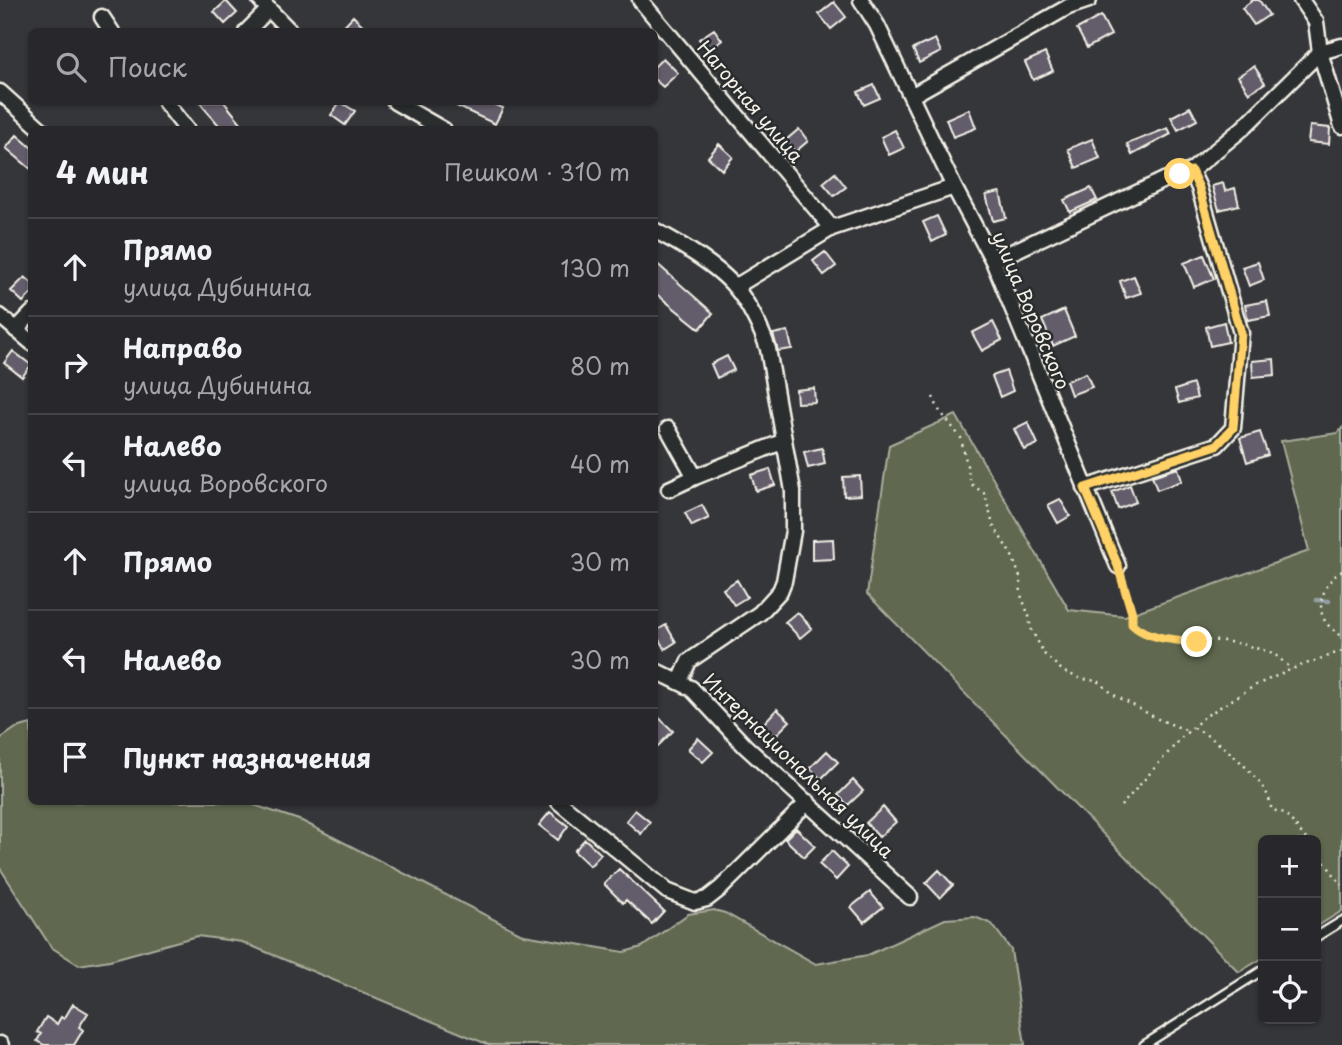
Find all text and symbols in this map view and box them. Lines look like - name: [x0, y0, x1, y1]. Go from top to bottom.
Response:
- search box: [28, 28, 658, 105]
- street label: Нагорная улица: [691, 34, 811, 168]
- text: Поиск: [108, 47, 187, 86]
- icon: search: [52, 48, 90, 86]
- text: 4 мин: [56, 149, 149, 194]
- text: Пешком · 310 m: [444, 154, 630, 189]
- route start: [1164, 158, 1195, 189]
- street label: улица Воровского: [986, 227, 1078, 393]
- text: Прямо: [123, 230, 212, 269]
- icon: ahead: [56, 248, 94, 286]
- text: 130 m: [560, 250, 630, 285]
- text: улица Дубинина: [123, 269, 311, 304]
- text: Направо: [123, 328, 242, 367]
- icon: right: [56, 346, 94, 384]
- text: 80 m: [570, 348, 630, 383]
- text: улица Дубинина: [123, 367, 311, 402]
- text: Налево: [123, 426, 221, 465]
- icon: left: [56, 444, 94, 482]
- text: 40 m: [570, 446, 630, 481]
- text: улица Воровского: [123, 465, 328, 500]
- icon: ahead: [56, 542, 94, 580]
- text: Прямо: [123, 542, 212, 581]
- text: 30 m: [569, 544, 630, 579]
- route end: [1181, 626, 1212, 657]
- icon: left: [56, 640, 94, 678]
- text: Налево: [123, 640, 221, 679]
- text: 30 m: [569, 642, 630, 677]
- street label: Интернациональная улица: [697, 666, 901, 864]
- icon: arrive: [56, 738, 94, 776]
- text: Пункт назначения: [123, 738, 371, 777]
- map controls: [1258, 835, 1321, 1024]
- button: +: [1258, 835, 1321, 898]
- button: −: [1258, 898, 1321, 961]
- button: locate: [1258, 961, 1321, 1024]

